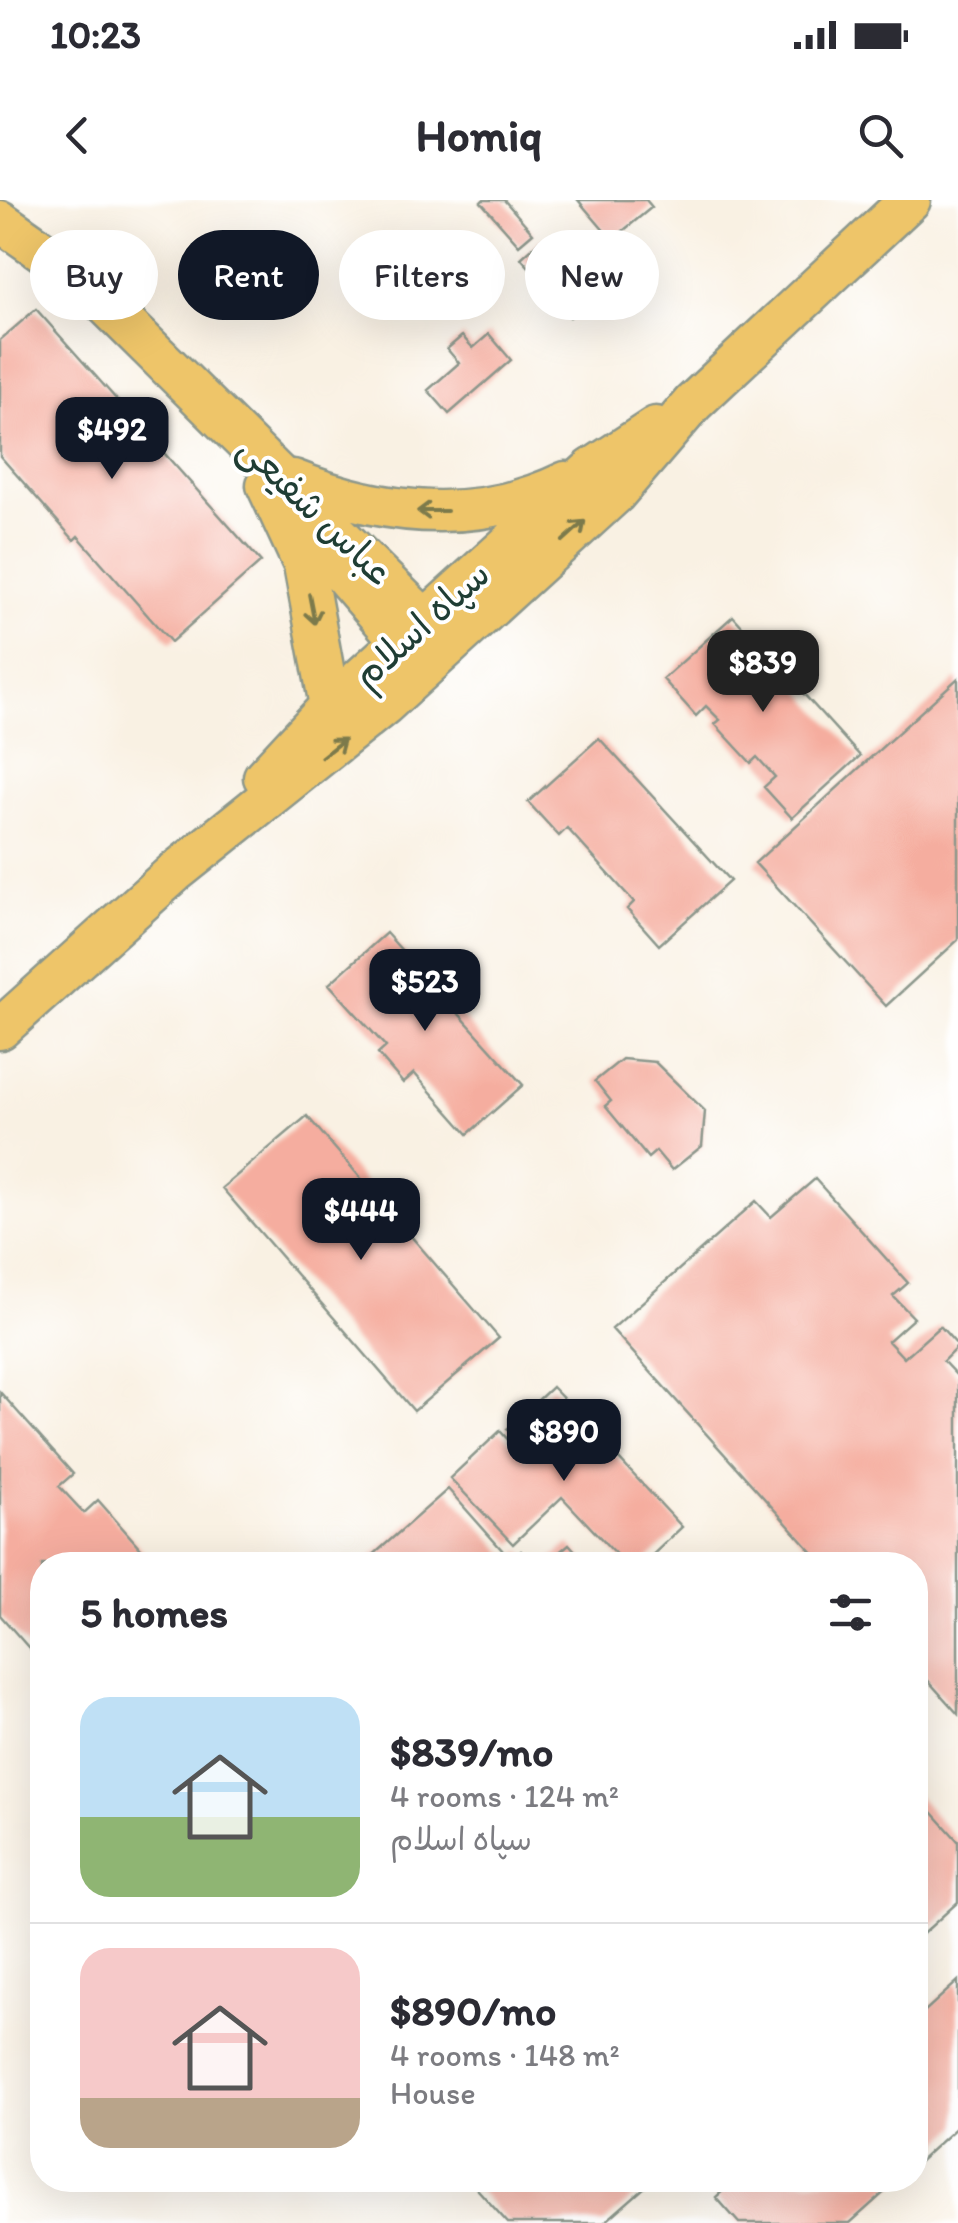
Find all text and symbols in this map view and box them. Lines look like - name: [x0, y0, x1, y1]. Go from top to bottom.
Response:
- text: 10:23: [50, 12, 141, 58]
- icon: back: [50, 108, 105, 163]
- text: Homiq: [416, 108, 542, 162]
- icon: search: [853, 108, 908, 163]
- chip: Buy: [30, 230, 158, 320]
- chip: Rent: [178, 230, 319, 320]
- chip: Filters: [339, 230, 505, 320]
- chip: New: [525, 230, 659, 320]
- pin: $492: [53, 397, 171, 482]
- text: $492: [77, 410, 147, 448]
- street label: عباس شفیعی: [228, 425, 403, 597]
- one-way arrow: [416, 502, 448, 520]
- one-way arrow: [561, 519, 587, 543]
- street label: سپاه اسلام: [343, 550, 503, 702]
- one-way arrow: [303, 592, 322, 625]
- pin: $839: [704, 630, 822, 715]
- text: $839: [729, 643, 797, 681]
- one-way arrow: [319, 737, 345, 759]
- pin: $523: [366, 949, 484, 1034]
- text: $523: [391, 962, 459, 1000]
- pin: $444: [302, 1178, 420, 1263]
- text: $444: [324, 1191, 398, 1229]
- pin: $890: [505, 1399, 623, 1484]
- text: $890: [529, 1412, 599, 1450]
- icon: filters: [823, 1585, 878, 1640]
- text: 5 homes: [80, 1587, 228, 1638]
- text: $839/mo: [390, 1726, 553, 1777]
- icon: home: [160, 1737, 280, 1857]
- text: 4 rooms · 124 m²: [390, 1777, 619, 1815]
- text: سپاه اسلام: [390, 1820, 532, 1858]
- text: $890/mo: [390, 1985, 556, 2036]
- icon: home: [160, 1988, 280, 2108]
- text: 4 rooms · 148 m²: [390, 2036, 620, 2074]
- text: House: [390, 2074, 476, 2112]

